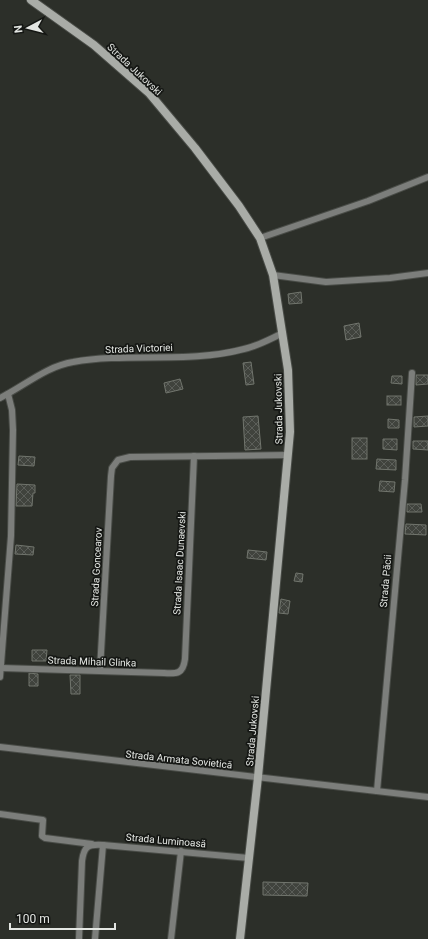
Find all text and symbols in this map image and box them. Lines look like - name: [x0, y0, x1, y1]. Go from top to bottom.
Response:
- north arrow: [8, 8, 48, 48]
- text: N: [12, 24, 25, 34]
- street label: Strada Jukovski: [105, 41, 164, 97]
- street label: Strada Victoriei: [105, 342, 173, 355]
- street label: Strada Jukovski: [272, 374, 285, 444]
- street label: Strada Isaac Dunaevski: [171, 511, 188, 615]
- street label: Strada Goncearov: [89, 527, 104, 607]
- street label: Strada Păcii: [378, 554, 393, 608]
- street label: Strada Mihail Glinka: [48, 654, 136, 669]
- street label: Strada Jukovski: [244, 695, 261, 767]
- street label: Strada Armata Sovietică: [125, 748, 233, 771]
- street label: Strada Luminoasă: [125, 832, 207, 849]
- scale bar: [10, 905, 115, 931]
- text: 100 m: [16, 912, 50, 926]

